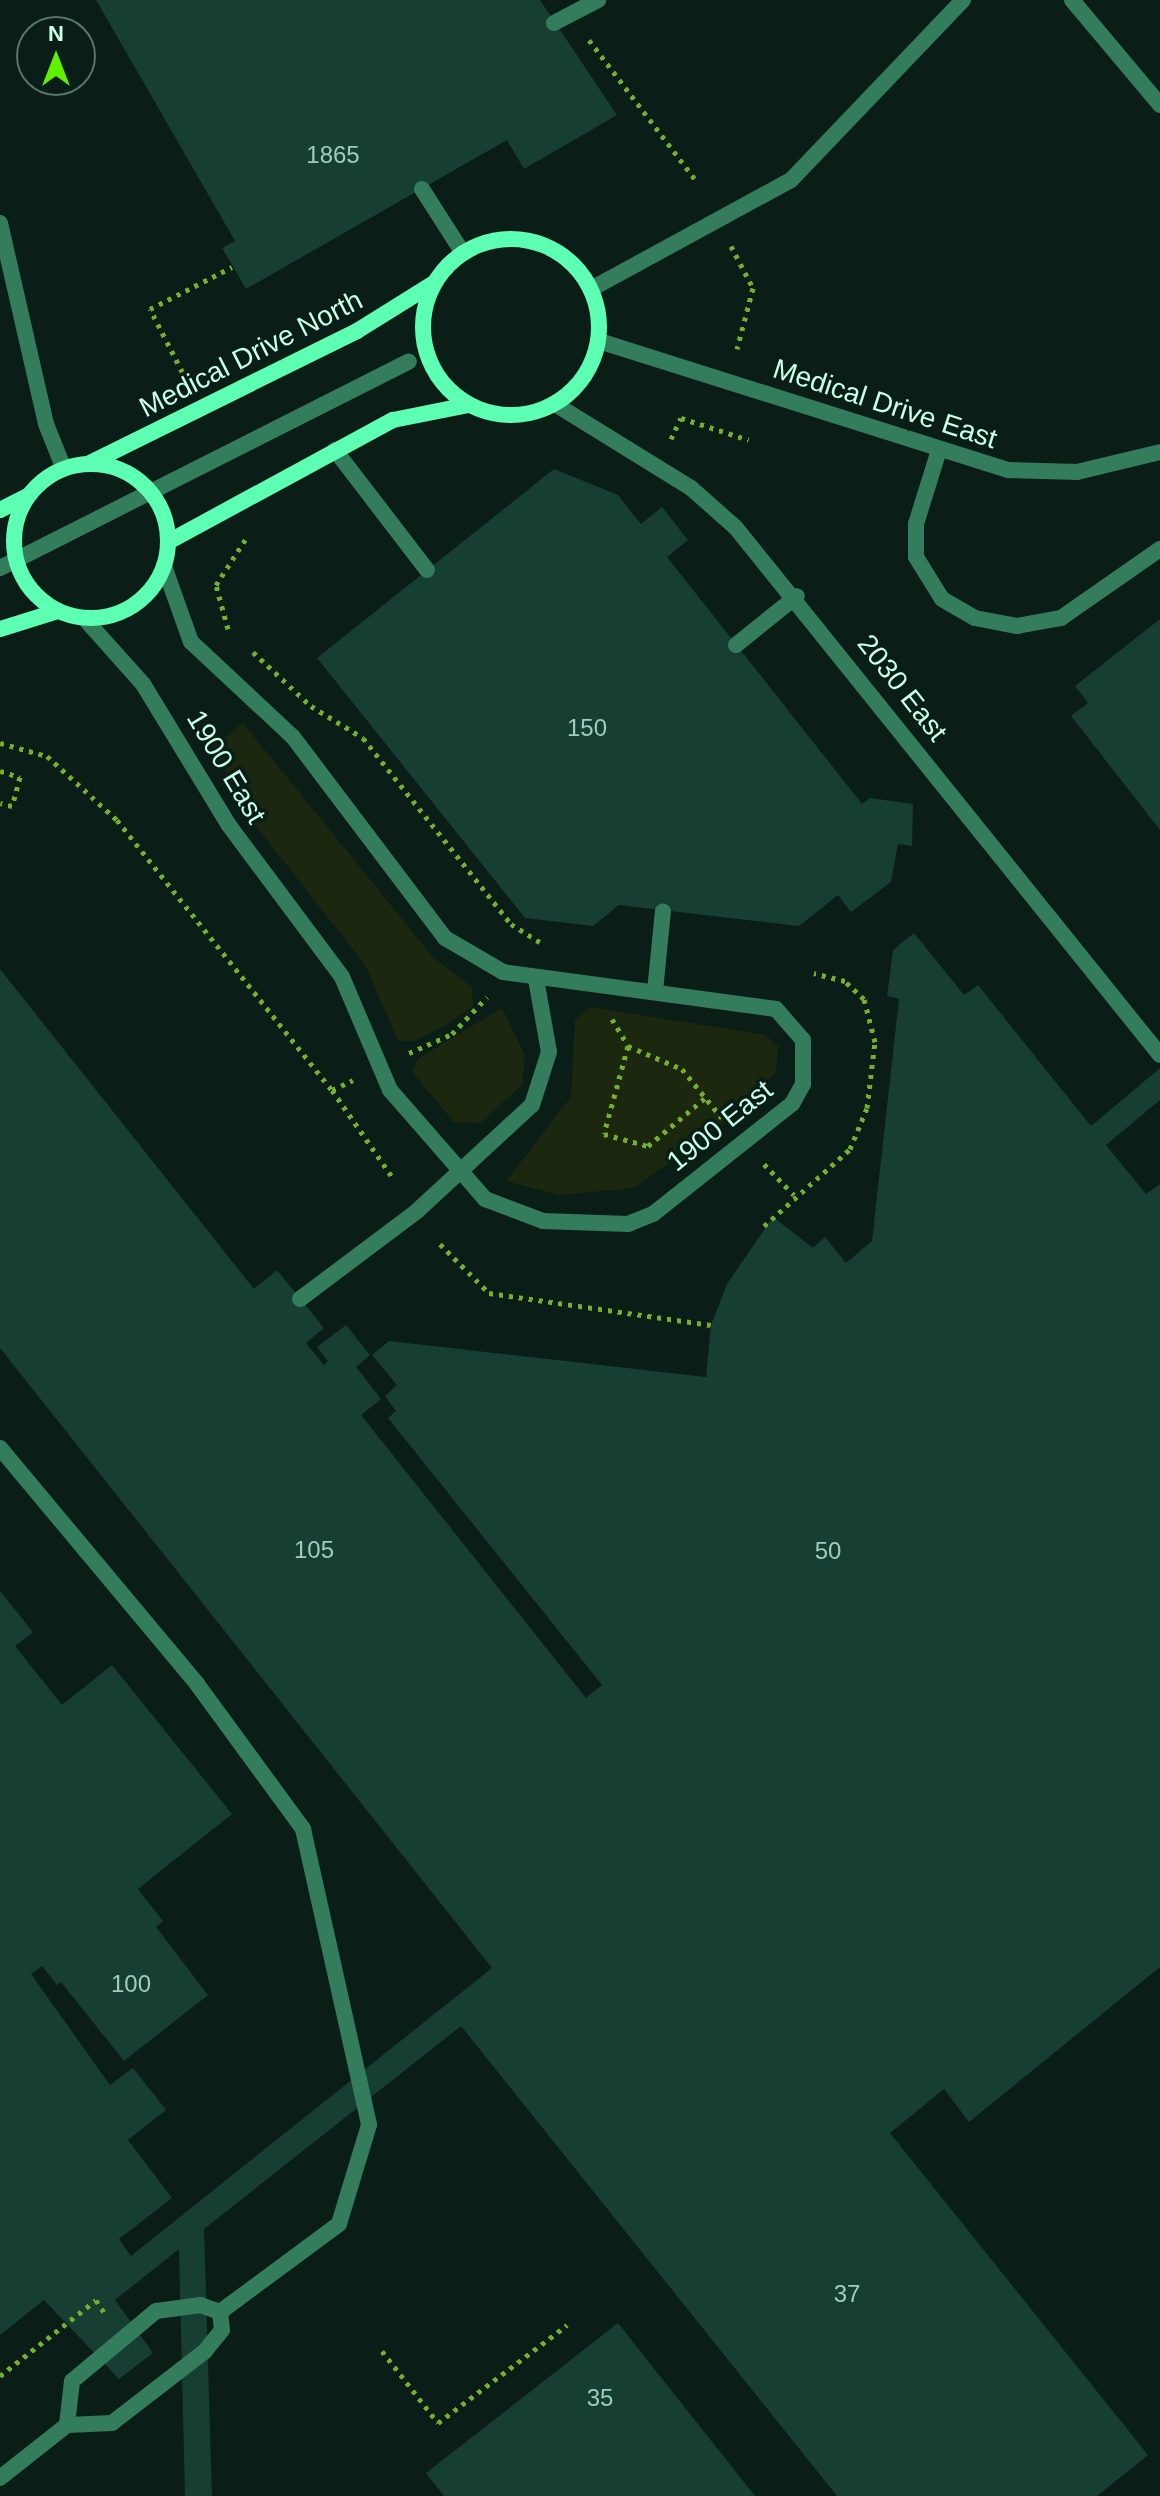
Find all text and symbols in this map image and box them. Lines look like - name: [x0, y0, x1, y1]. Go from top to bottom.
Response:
- north arrow: [16, 16, 96, 96]
- text: N: [48, 21, 64, 46]
- house number: 1865: [306, 141, 360, 169]
- street label: Medical Drive North: [134, 283, 368, 425]
- street label: Medical Drive East: [769, 352, 1001, 456]
- street label: 2030 East: [850, 628, 954, 748]
- street label: 1900 East: [179, 704, 273, 830]
- house number: 150: [567, 714, 607, 742]
- street label: 1900 East: [660, 1073, 780, 1179]
- house number: 105: [294, 1536, 334, 1564]
- house number: 50: [815, 1537, 841, 1565]
- house number: 100: [111, 1970, 151, 1998]
- house number: 37: [834, 2280, 860, 2308]
- house number: 35: [587, 2384, 613, 2412]

